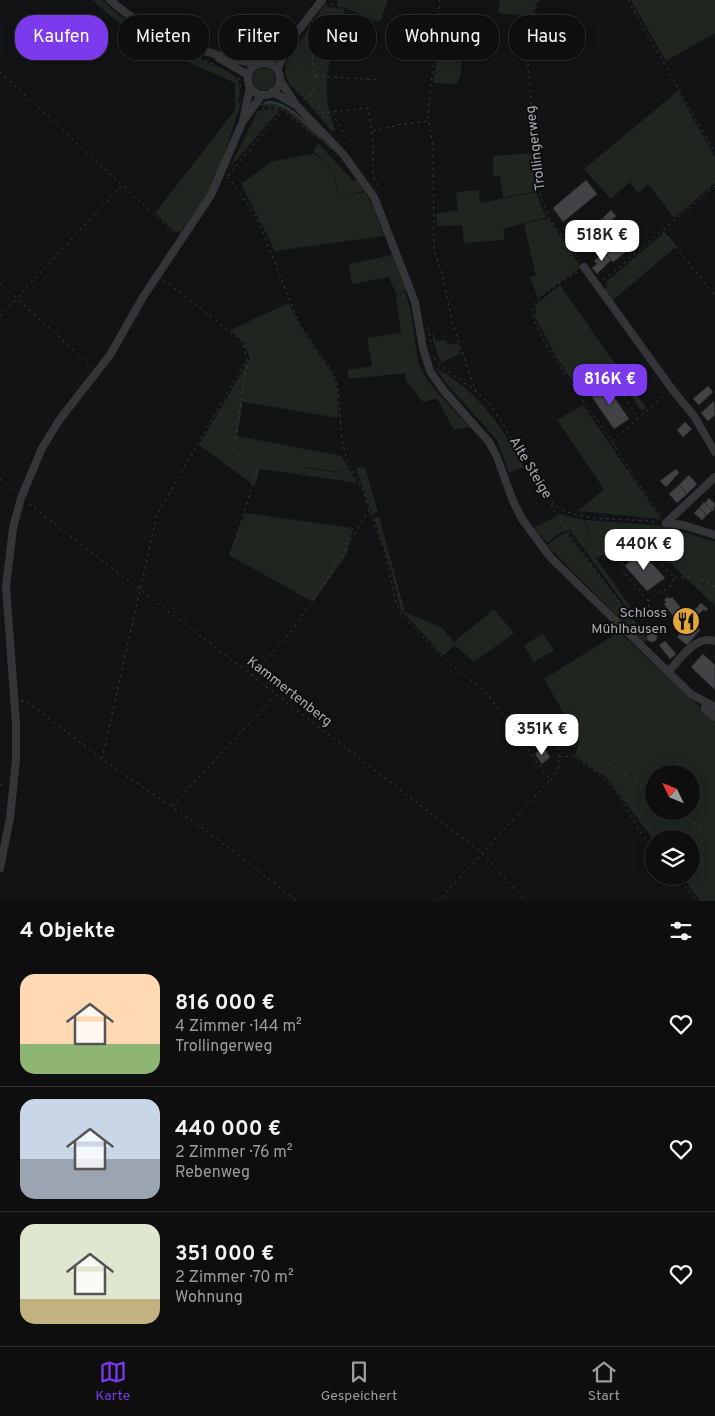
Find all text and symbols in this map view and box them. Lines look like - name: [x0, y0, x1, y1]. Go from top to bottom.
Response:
- chip: Kaufen: [15, 15, 108, 60]
- chip: Mieten: [118, 15, 209, 60]
- chip: Filter: [219, 15, 298, 60]
- chip: Neu: [308, 15, 376, 60]
- chip: Wohnung: [386, 15, 499, 60]
- chip: Haus: [509, 15, 585, 60]
- street label: Trollingerweg: [522, 105, 550, 191]
- pin: 518K €: [561, 220, 643, 262]
- text: 518K €: [576, 226, 628, 246]
- pin: 816K €: [569, 364, 651, 406]
- text: 816K €: [584, 370, 636, 390]
- street label: Alte Steige: [505, 434, 555, 502]
- pin: 440K €: [603, 528, 685, 571]
- text: 440K €: [616, 535, 672, 555]
- place label: Schloss Mühlhausen: [591, 605, 667, 638]
- restaurant icon: Schloss Mühlhausen: [671, 606, 701, 636]
- street label: Kammertenberg: [243, 653, 335, 731]
- pin: 351K €: [501, 714, 583, 756]
- text: 351K €: [516, 720, 568, 740]
- north arrow: [645, 765, 700, 820]
- map controls: [645, 765, 700, 885]
- button: layers: [645, 830, 700, 885]
- icon: filters: [667, 917, 695, 945]
- text: 4 Objekte: [20, 918, 115, 945]
- text: 816 000 €: [175, 990, 275, 1017]
- icon: home: [60, 994, 120, 1054]
- icon: heart: [667, 1010, 695, 1038]
- text: 4 Zimmer · 144 m²: [175, 1017, 302, 1037]
- text: Trollingerweg: [175, 1037, 273, 1057]
- text: 440 000 €: [175, 1116, 281, 1143]
- icon: home: [60, 1119, 120, 1179]
- icon: heart: [667, 1135, 695, 1163]
- text: 2 Zimmer · 76 m²: [175, 1143, 293, 1163]
- text: Rebenweg: [175, 1163, 250, 1183]
- text: 351 000 €: [175, 1241, 274, 1268]
- icon: home: [60, 1244, 120, 1304]
- icon: heart: [667, 1260, 695, 1288]
- text: 2 Zimmer · 70 m²: [175, 1268, 294, 1288]
- text: Wohnung: [175, 1288, 243, 1308]
- tab: Karte: [95, 1358, 130, 1405]
- tab: Gespeichert: [321, 1358, 397, 1405]
- tab: Start: [588, 1358, 620, 1405]

